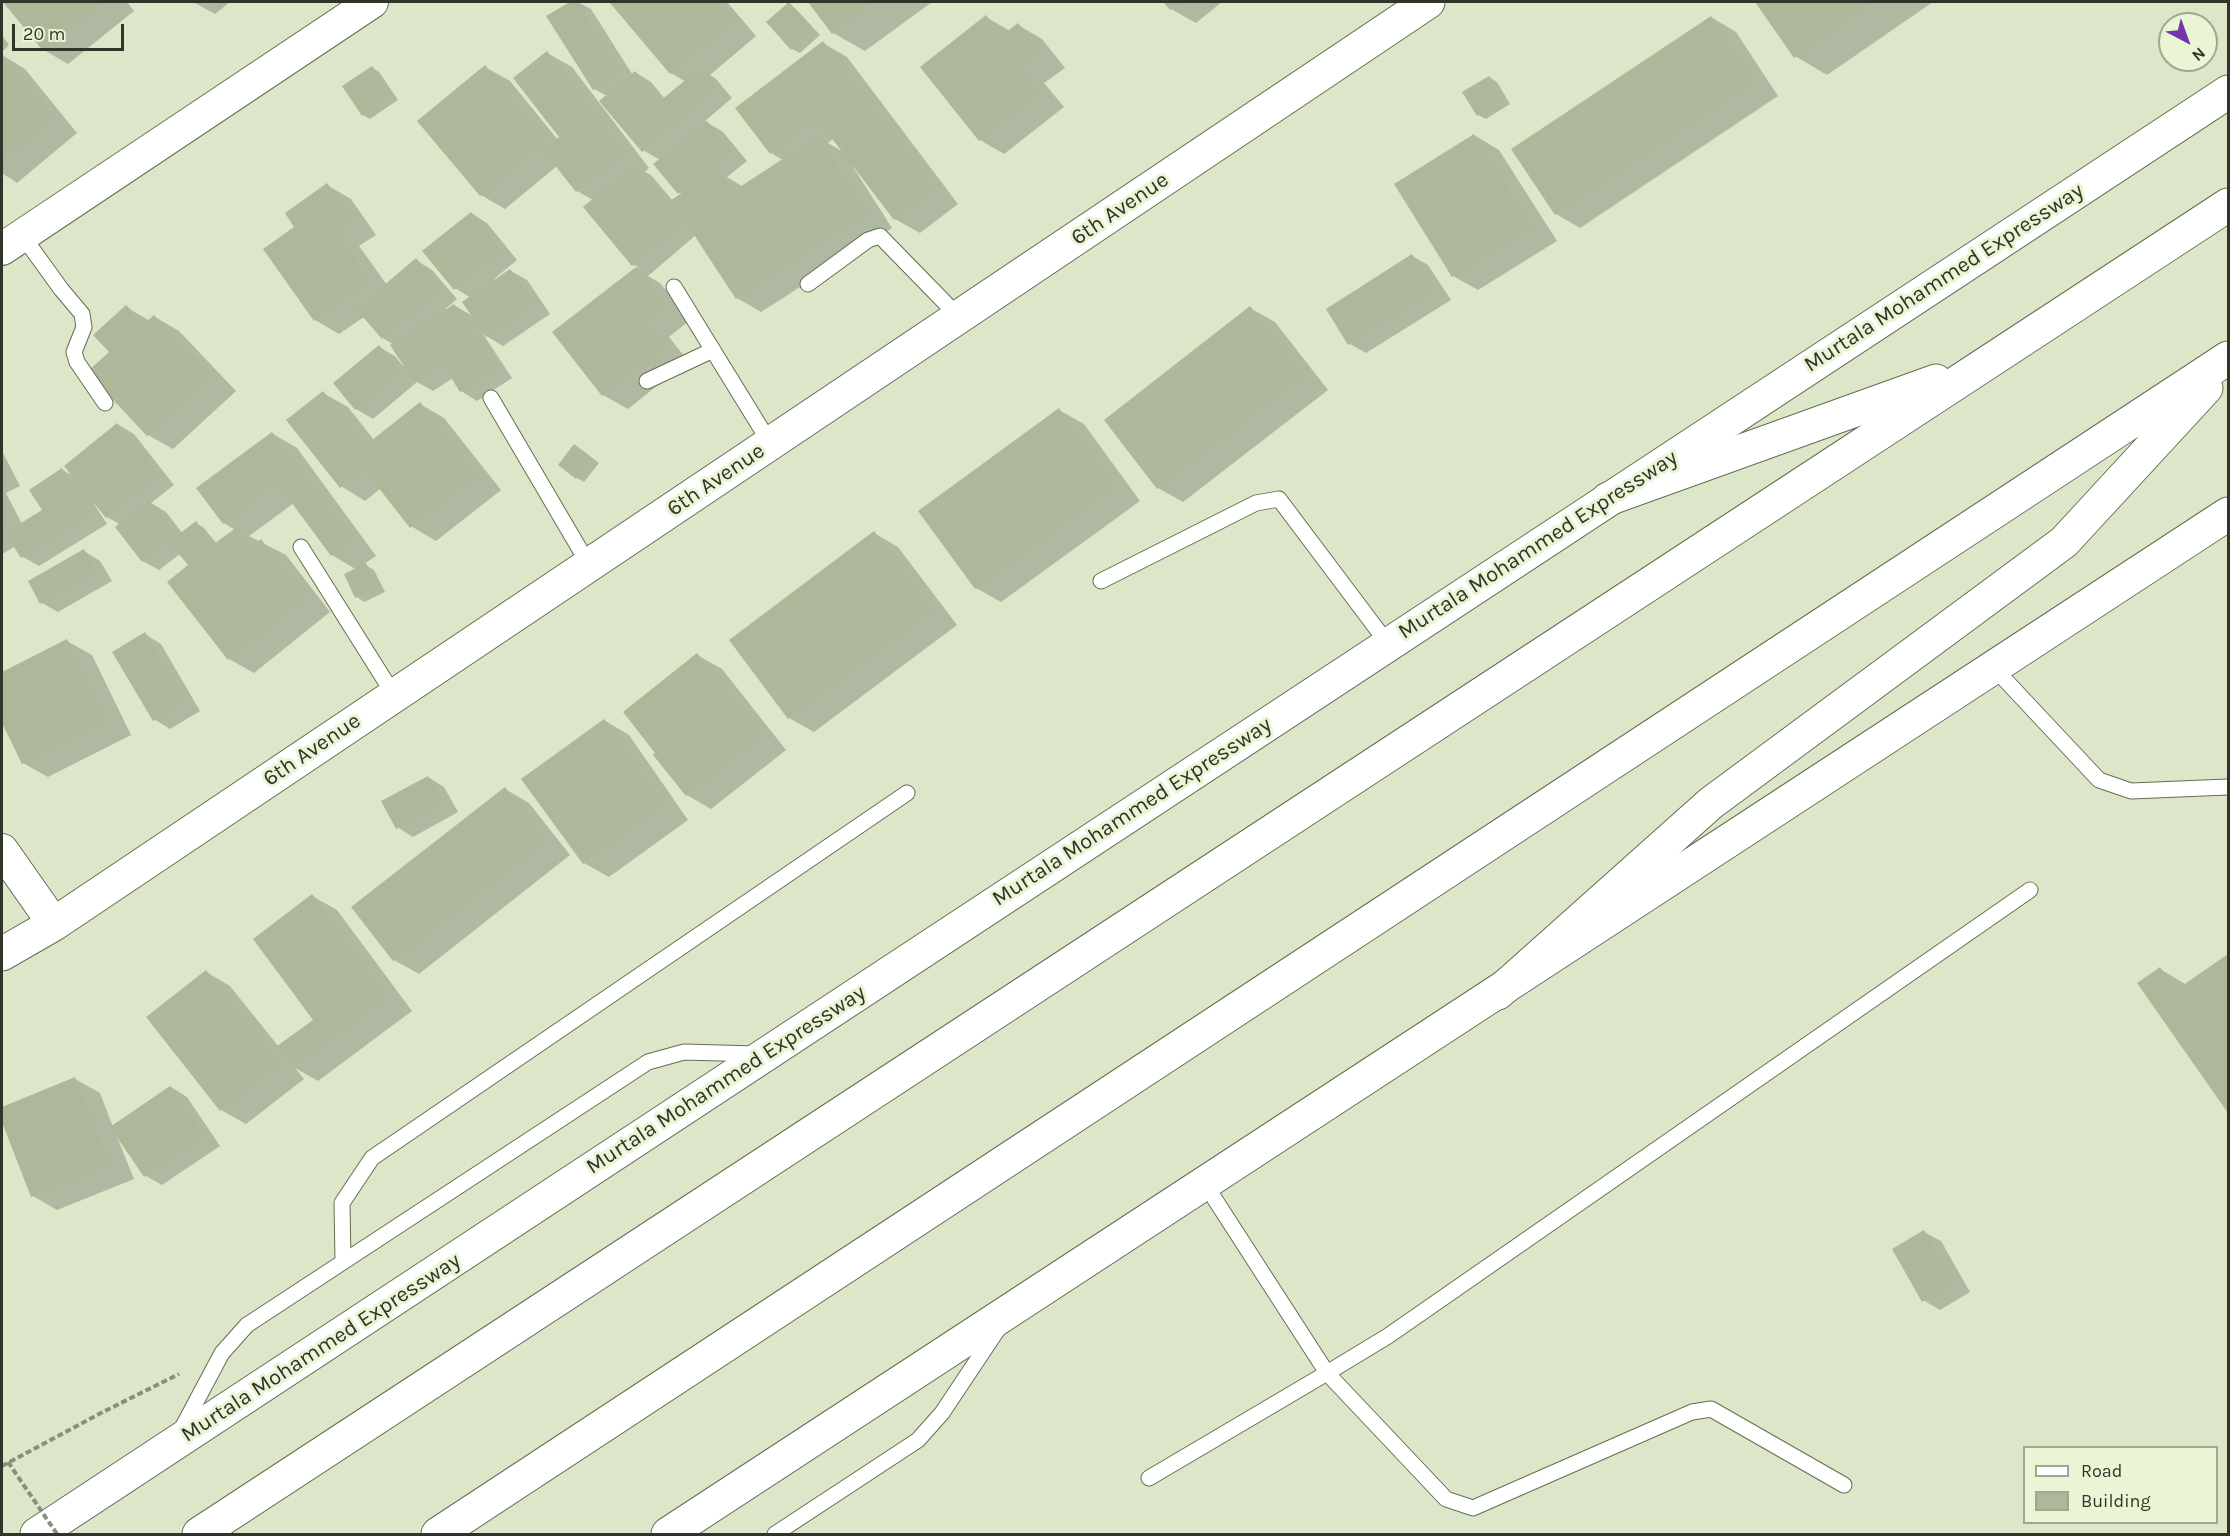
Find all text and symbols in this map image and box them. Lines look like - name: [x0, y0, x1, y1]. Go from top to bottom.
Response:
- scale bar: [15, 12, 128, 50]
- north arrow: [2158, 12, 2218, 72]
- text: 20 m: [23, 23, 65, 45]
- text: N: [2188, 44, 2209, 65]
- street label: 6th Avenue: [1066, 167, 1174, 251]
- street label: Murtala Mohammed Expressway: [1799, 178, 2089, 378]
- street label: 6th Avenue: [662, 438, 770, 522]
- street label: Murtala Mohammed Expressway: [1393, 445, 1683, 645]
- street label: 6th Avenue: [258, 708, 366, 792]
- street label: Murtala Mohammed Expressway: [987, 712, 1277, 912]
- street label: Murtala Mohammed Expressway: [581, 980, 871, 1180]
- street label: Murtala Mohammed Expressway: [176, 1248, 466, 1448]
- legend: [2023, 1446, 2218, 1524]
- text: Road: [2081, 1460, 2122, 1482]
- text: Building: [2081, 1490, 2151, 1512]

